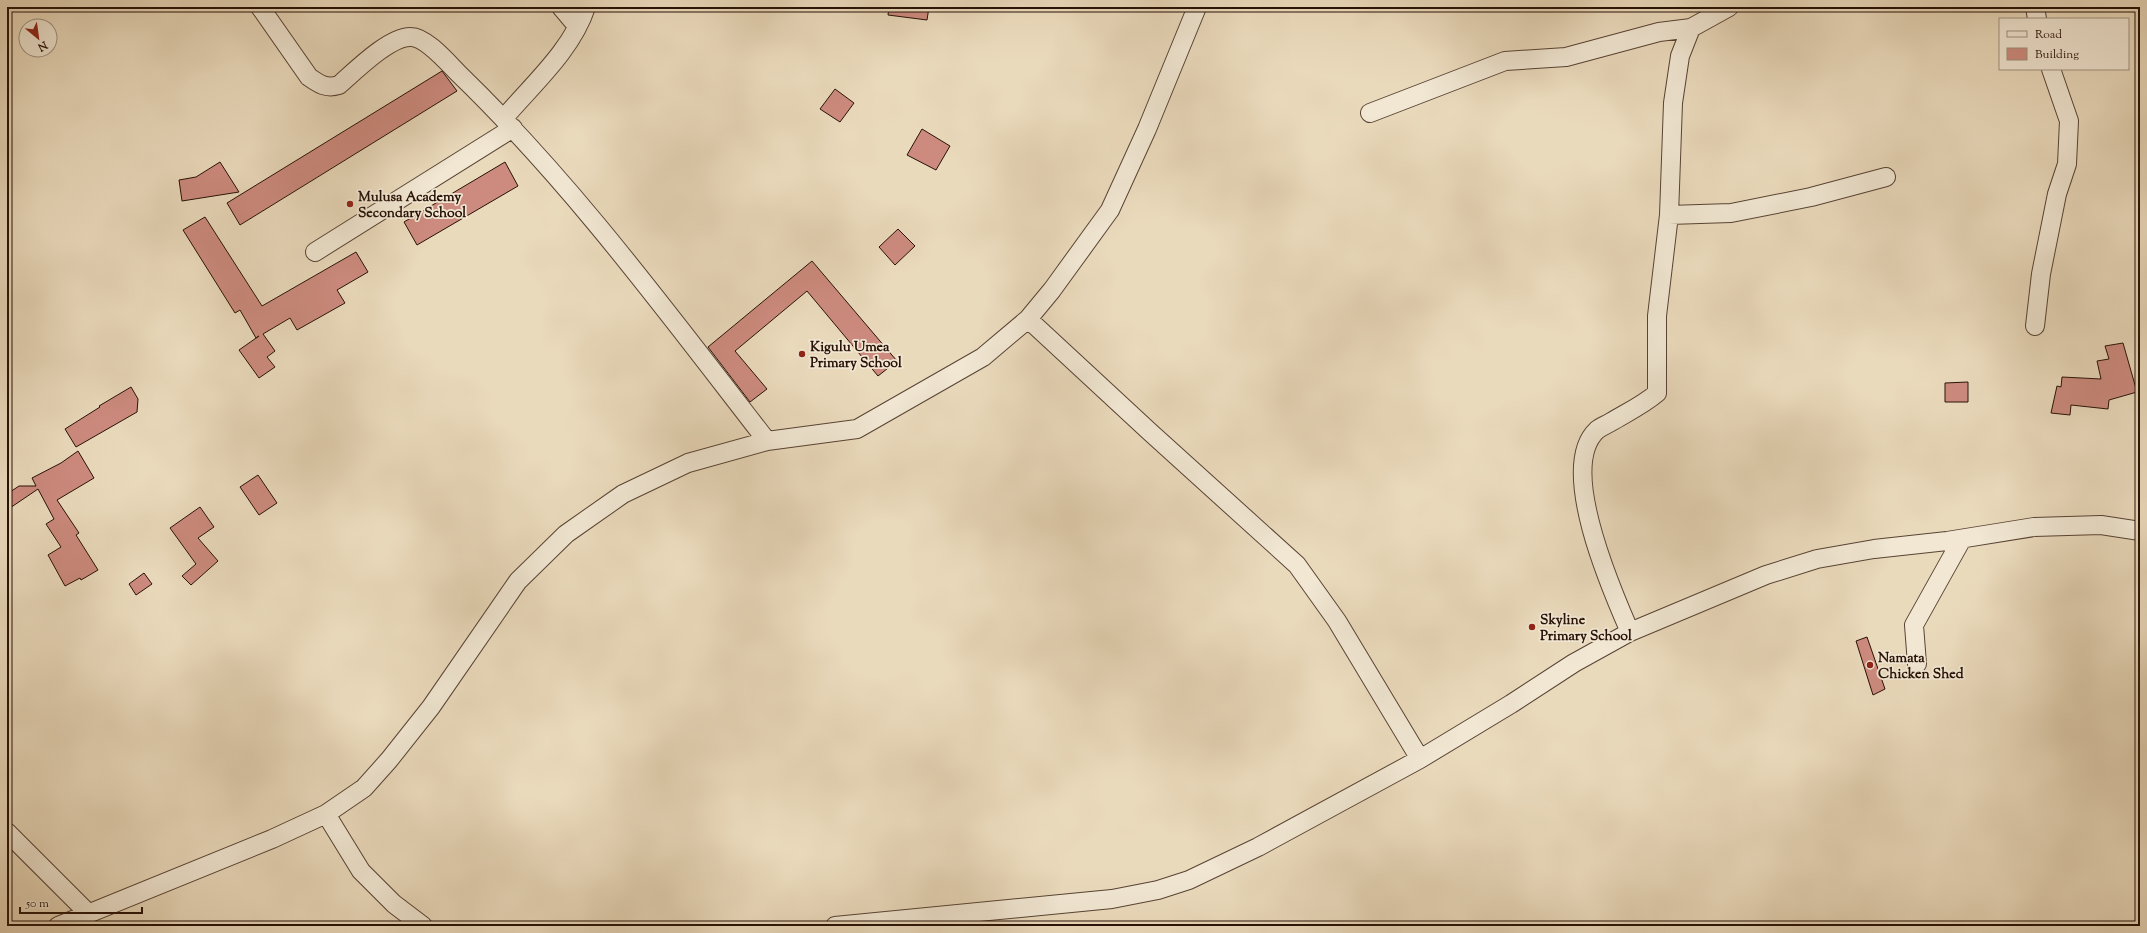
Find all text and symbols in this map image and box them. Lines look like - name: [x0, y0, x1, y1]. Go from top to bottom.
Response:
- north arrow: [18, 18, 58, 58]
- legend: [1999, 18, 2129, 70]
- text: Road: [2035, 26, 2062, 44]
- text: N: [34, 36, 51, 55]
- text: Building: [2035, 46, 2079, 64]
- place label: Mulusa Academy Secondary School: [358, 188, 466, 224]
- marker: Mulusa Academy Secondary School: [345, 199, 355, 209]
- place label: Kigulu Umea Primary School: [810, 338, 902, 374]
- marker: Kigulu Umea Primary School: [797, 349, 807, 359]
- place label: Skyline Primary School: [1540, 611, 1632, 647]
- marker: Skyline Primary School: [1527, 622, 1537, 632]
- place label: Namata Chicken Shed: [1878, 649, 1964, 685]
- marker: Namata Chicken Shed: [1865, 660, 1875, 670]
- scale bar: [20, 889, 142, 915]
- text: 50 m: [25, 895, 49, 913]

